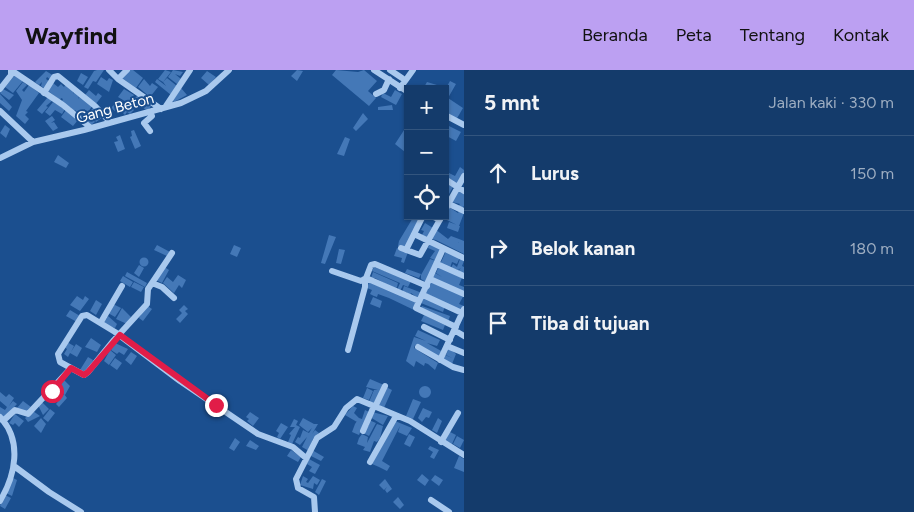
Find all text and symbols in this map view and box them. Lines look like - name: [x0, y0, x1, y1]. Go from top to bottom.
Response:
- text: Wayfind: [25, 21, 118, 50]
- text: Beranda: [582, 24, 648, 46]
- text: Peta: [676, 24, 712, 46]
- text: Tentang: [740, 24, 805, 46]
- text: Kontak: [833, 24, 889, 46]
- map controls: [404, 85, 449, 220]
- button: +: [404, 85, 449, 130]
- street label: Gang Beton: [74, 89, 156, 127]
- text: 5 mnt: [484, 90, 540, 115]
- text: Jalan kaki · 330 m: [769, 93, 894, 112]
- button: −: [404, 130, 449, 175]
- icon: ahead: [484, 159, 512, 187]
- text: Lurus: [531, 162, 579, 185]
- text: 150 m: [850, 164, 894, 183]
- button: locate: [404, 175, 449, 220]
- icon: right: [484, 234, 512, 262]
- text: Belok kanan: [531, 237, 635, 260]
- text: 180 m: [850, 239, 894, 258]
- icon: arrive: [484, 309, 512, 337]
- text: Tiba di tujuan: [531, 312, 650, 335]
- route start: [41, 380, 64, 403]
- route end: [205, 394, 228, 417]

